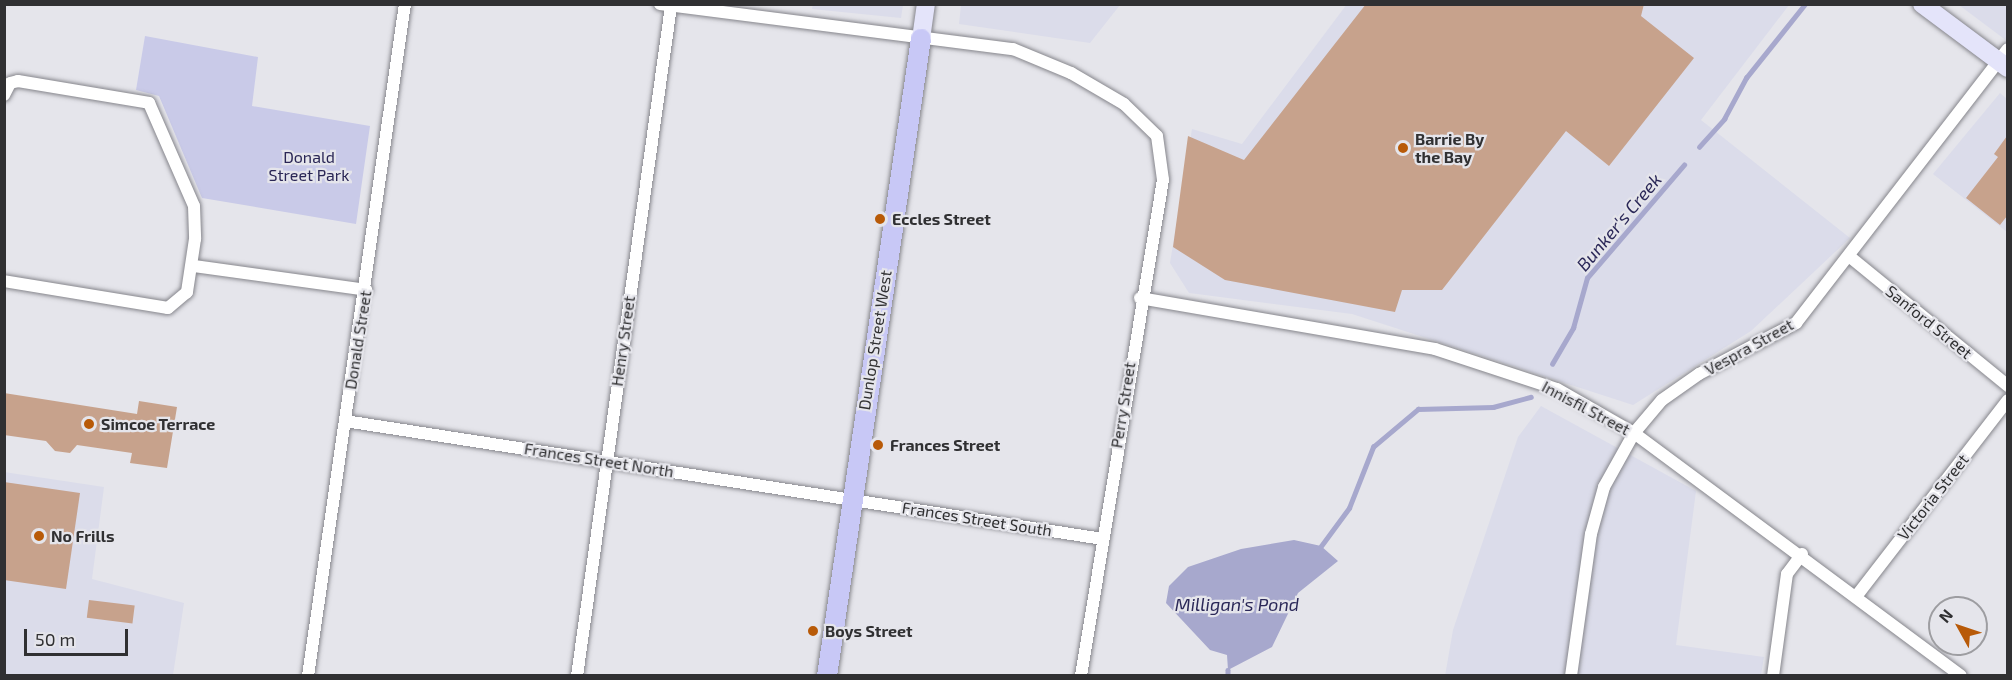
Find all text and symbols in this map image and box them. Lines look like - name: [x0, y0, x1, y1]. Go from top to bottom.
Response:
- place label: Barrie By the Bay: [1415, 129, 1484, 167]
- marker: Barrie By the Bay: [1396, 141, 1410, 155]
- park label: Donald Street Park: [269, 147, 349, 185]
- water label: Bunker's Creek: [1572, 169, 1666, 275]
- place label: Eccles Street: [892, 209, 991, 229]
- marker: Eccles Street: [873, 212, 887, 226]
- street label: Dunlop Street West: [854, 269, 896, 411]
- street label: Sanford Street: [1882, 281, 1976, 363]
- street label: Donald Street: [341, 289, 375, 391]
- street label: Henry Street: [607, 294, 639, 388]
- street label: Vespra Street: [1701, 315, 1797, 379]
- street label: Perry Street: [1107, 360, 1139, 450]
- street label: Innisfil Street: [1539, 377, 1633, 439]
- place label: Simcoe Terrace: [101, 414, 216, 434]
- marker: Simcoe Terrace: [82, 417, 96, 431]
- place label: Frances Street: [890, 435, 1000, 455]
- marker: Frances Street: [871, 438, 885, 452]
- street label: Frances Street North: [523, 439, 675, 481]
- street label: Victoria Street: [1893, 450, 1973, 544]
- street label: Frances Street South: [901, 498, 1053, 540]
- place label: No Frills: [51, 526, 114, 546]
- marker: No Frills: [32, 529, 46, 543]
- water label: Milligan's Pond: [1175, 593, 1299, 615]
- north arrow: [1928, 596, 1988, 656]
- text: N: [1934, 605, 1956, 626]
- scale bar: [27, 617, 130, 655]
- place label: Boys Street: [825, 621, 913, 641]
- marker: Boys Street: [806, 624, 820, 638]
- text: 50 m: [35, 628, 75, 650]

